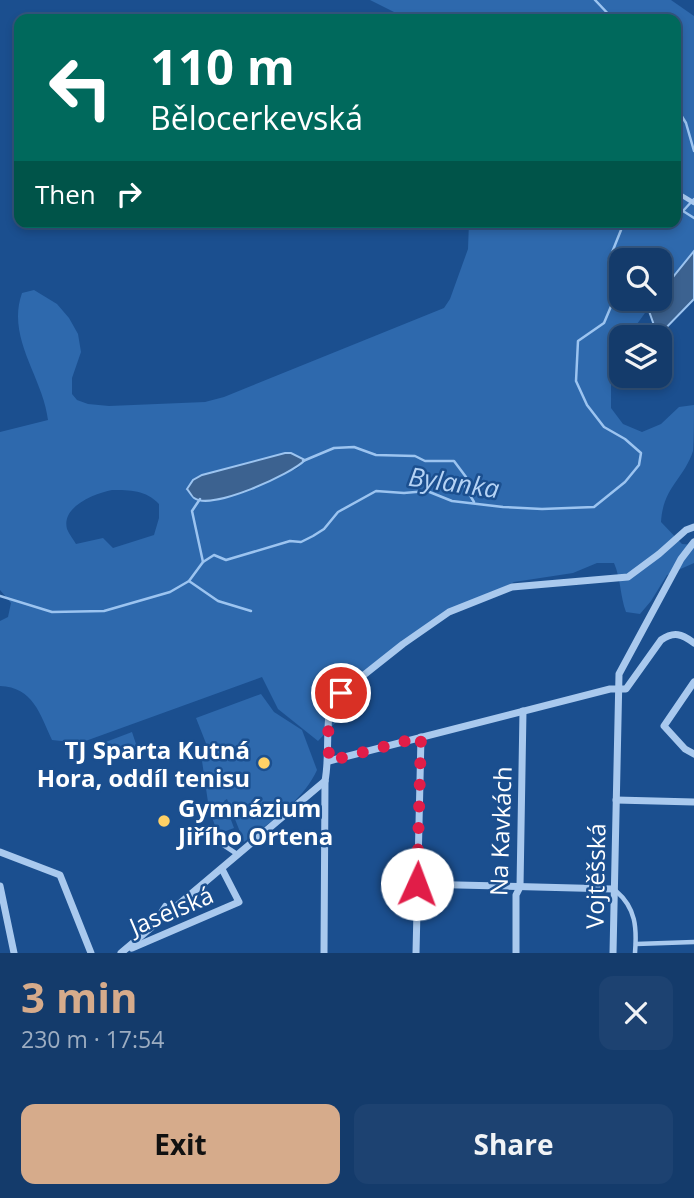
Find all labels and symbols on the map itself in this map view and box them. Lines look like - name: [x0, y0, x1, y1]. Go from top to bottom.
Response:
- water label: Bylanka: [406, 458, 502, 506]
- pin: [311, 663, 371, 723]
- place label: TJ Sparta Kutná Hora, oddíl tenisu: [37, 733, 250, 794]
- marker: TJ Sparta Kutná Hora, oddíl tenisu: [256, 755, 272, 771]
- street label: Na Kavkách: [481, 766, 519, 896]
- place label: Gymnázium Jiřího Ortena: [176, 791, 333, 852]
- marker: Gymnázium Jiřího Ortena: [156, 813, 172, 829]
- street label: Vojtěšská: [578, 823, 612, 929]
- position arrow: [380, 847, 454, 921]
- street label: Jaselská: [122, 878, 218, 943]

